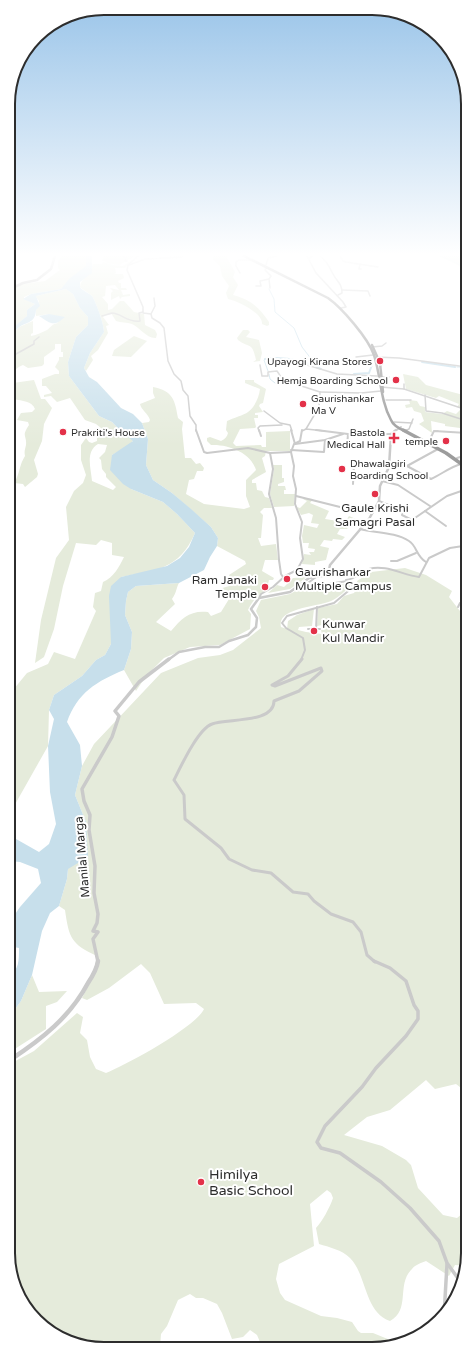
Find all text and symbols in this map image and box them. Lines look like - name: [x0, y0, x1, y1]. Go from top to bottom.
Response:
- place label: Upayogi Kirana Stores: [267, 356, 372, 368]
- marker: Upayogi Kirana Stores: [375, 356, 385, 366]
- place label: Hemja Boarding School: [277, 375, 388, 387]
- marker: Hemja Boarding School: [391, 375, 401, 385]
- place label: Gaurishankar Ma V: [311, 393, 374, 417]
- marker: Gaurishankar Ma V: [298, 399, 308, 409]
- marker: Prakriti's House: [58, 427, 68, 437]
- place label: Prakriti's House: [71, 427, 145, 439]
- place label: Bastola Medical Hall: [327, 427, 385, 451]
- marker: Bastola Medical Hall: [388, 432, 400, 444]
- place label: temple: [405, 436, 438, 448]
- marker: temple: [441, 436, 451, 446]
- place label: Dhawalagiri Boarding School: [350, 458, 428, 482]
- marker: Dhawalagiri Boarding School: [337, 464, 347, 474]
- marker: Gaule Krishi Samagri Pasal: [370, 489, 380, 499]
- place label: Gaule Krishi Samagri Pasal: [335, 501, 415, 529]
- place label: Gaurishankar Multiple Campus: [295, 565, 392, 593]
- place label: Ram Janaki Temple: [192, 573, 257, 601]
- marker: Gaurishankar Multiple Campus: [282, 574, 292, 584]
- marker: Ram Janaki Temple: [260, 582, 270, 592]
- place label: Kunwar Kul Mandir: [322, 617, 385, 645]
- marker: Kunwar Kul Mandir: [309, 626, 319, 636]
- street label: Manilal Marga: [71, 816, 93, 898]
- place label: Himilya Basic School: [209, 1166, 293, 1199]
- marker: Himilya Basic School: [196, 1177, 206, 1187]

